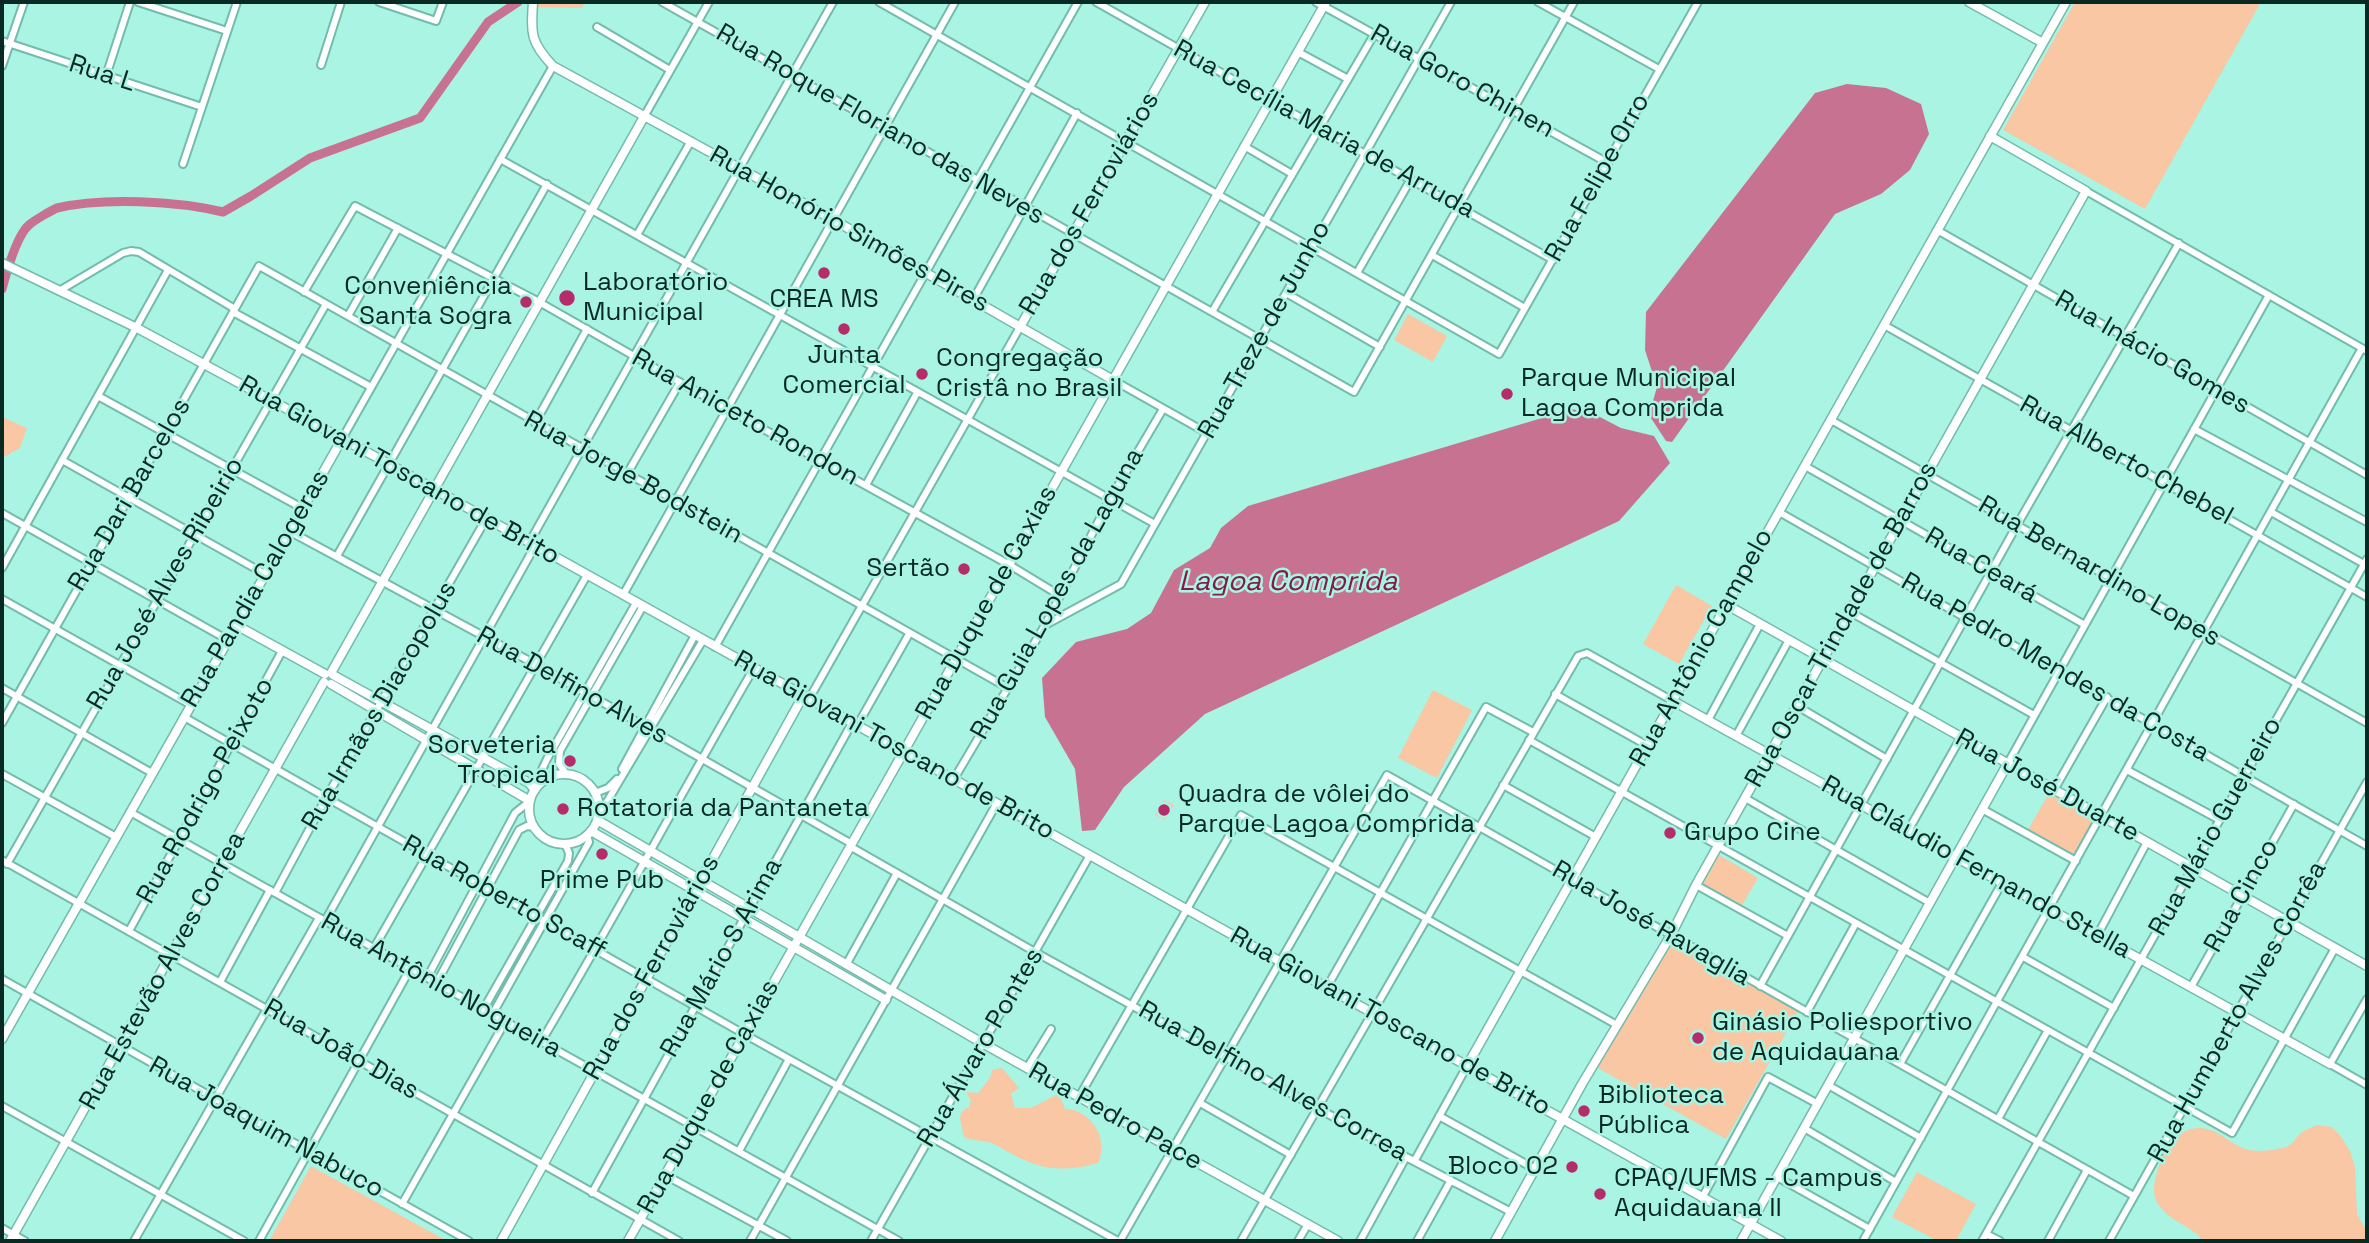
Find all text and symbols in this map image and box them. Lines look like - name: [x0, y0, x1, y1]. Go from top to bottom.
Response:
- street label: Rua Roque Floriano das Neves: [710, 18, 1050, 232]
- street label: Rua Goro Chinen: [1365, 19, 1559, 145]
- street label: Rua Cecília Maria de Arruda: [1168, 34, 1480, 226]
- street label: Rua L: [65, 49, 139, 99]
- street label: Rua dos Ferroviários: [1013, 87, 1167, 321]
- street label: Rua Felipe Orro: [1539, 88, 1657, 268]
- street label: Rua Honório Simões Pires: [704, 140, 994, 320]
- street label: Rua Treze de Junho: [1192, 216, 1338, 444]
- marker: CREA MS: [816, 265, 832, 281]
- place label: Laboratório Municipal: [583, 267, 728, 328]
- place label: Conveniência Santa Sogra: [344, 271, 512, 332]
- place label: CREA MS: [769, 284, 879, 316]
- street label: Rua Inácio Gomes: [2049, 284, 2255, 422]
- marker: Laboratório Municipal: [557, 288, 577, 308]
- marker: Conveniência Santa Sogra: [518, 294, 534, 310]
- marker: Junta Comercial: [836, 321, 852, 337]
- place label: Junta Comercial: [782, 340, 906, 402]
- street label: Rua Aniceto Rondon: [626, 343, 864, 493]
- place label: Congregação Cristâ no Brasil: [936, 343, 1122, 404]
- place label: Parque Municipal Lagoa Comprida: [1521, 363, 1736, 424]
- marker: Congregação Cristâ no Brasil: [914, 366, 930, 382]
- street label: Rua Giovani Toscano de Brito: [233, 370, 565, 572]
- marker: Parque Municipal Lagoa Comprida: [1499, 386, 1515, 402]
- street label: Rua Alberto Chebel: [2014, 389, 2238, 533]
- street label: Rua Dari Barcelos: [62, 393, 198, 597]
- street label: Rua Jorge Bodstein: [518, 405, 748, 551]
- street label: Rua Guia Lopes da Laguna: [965, 443, 1151, 745]
- street label: Rua José Alves Ribeirio: [81, 452, 251, 716]
- street label: Rua Oscar Trindade de Barros: [1739, 457, 1945, 793]
- street label: Rua Pandia Calogeras: [175, 465, 337, 713]
- street label: Rua Duque de Caxias: [910, 481, 1064, 725]
- street label: Rua Bernardino Lopes: [1972, 490, 2226, 654]
- street label: Rua Ceará: [1919, 521, 2043, 611]
- street label: Rua Antônio Campelo: [1624, 524, 1780, 772]
- place label: Sertão: [866, 553, 950, 585]
- marker: Sertão: [956, 561, 972, 577]
- water label: Lagoa Comprida: [1179, 565, 1397, 599]
- street label: Rua Pedro Mendes da Costa: [1895, 567, 2215, 769]
- street label: Rua Irmãos Diacopolus: [296, 576, 464, 836]
- street label: Rua Delfino Alves: [471, 620, 673, 752]
- street label: Rua Giovani Toscano de Brito: [728, 645, 1060, 847]
- street label: Rua Rodrigo Peixoto: [131, 673, 281, 909]
- street label: Rua Mário Guerreiro: [2143, 712, 2289, 942]
- street label: Rua José Duarte: [1950, 723, 2144, 849]
- place label: Sorveteria Tropical: [428, 730, 556, 792]
- marker: Sorveteria Tropical: [562, 753, 578, 769]
- street label: Rua Cláudio Fernando Stella: [1816, 770, 2136, 966]
- place label: Quadra de vôlei do Parque Lagoa Comprida: [1178, 779, 1475, 840]
- place label: Rotatoria da Pantaneta: [577, 793, 869, 825]
- marker: Rotatoria da Pantaneta: [555, 801, 571, 817]
- marker: Quadra de vôlei do Parque Lagoa Comprida: [1156, 802, 1172, 818]
- place label: Grupo Cine: [1684, 817, 1821, 849]
- marker: Grupo Cine: [1662, 825, 1678, 841]
- street label: Rua Estevão Alves Correa: [73, 826, 253, 1116]
- street label: Rua Roberto Scaff: [397, 829, 611, 967]
- street label: Rua Cinco: [2198, 834, 2286, 958]
- marker: Prime Pub: [594, 846, 610, 862]
- street label: Rua dos Ferroviários: [577, 850, 727, 1086]
- street label: Rua Mário S Arima: [654, 853, 790, 1063]
- street label: Rua José Ravaglia: [1546, 855, 1756, 993]
- street label: Rua Humberto Alves Corrêa: [2142, 856, 2334, 1168]
- place label: Prime Pub: [540, 865, 664, 897]
- street label: Rua Antônio Nogueira: [315, 907, 567, 1065]
- street label: Rua Giovani Toscano de Brito: [1224, 921, 1556, 1123]
- street label: Rua Álvaro Pontes: [911, 943, 1051, 1153]
- street label: Rua Duque de Caxias: [632, 975, 786, 1219]
- street label: Rua João Dias: [258, 993, 424, 1107]
- street label: Rua Delfino Alves Correa: [1133, 995, 1413, 1169]
- place label: Ginásio Poliesportivo de Aquidauana: [1712, 1007, 1973, 1068]
- marker: Ginásio Poliesportivo de Aquidauana: [1690, 1030, 1706, 1046]
- street label: Rua Joaquim Nabuco: [143, 1050, 389, 1206]
- street label: Rua Pedro Pace: [1022, 1056, 1208, 1178]
- place label: Biblioteca Pública: [1598, 1080, 1724, 1142]
- marker: Biblioteca Pública: [1576, 1103, 1592, 1119]
- place label: Bloco 02: [1448, 1151, 1558, 1183]
- marker: Bloco 02: [1564, 1159, 1580, 1175]
- place label: CPAQ/UFMS - Campus Aquidauana II: [1614, 1163, 1883, 1224]
- marker: CPAQ/UFMS - Campus Aquidauana II: [1592, 1186, 1608, 1202]

